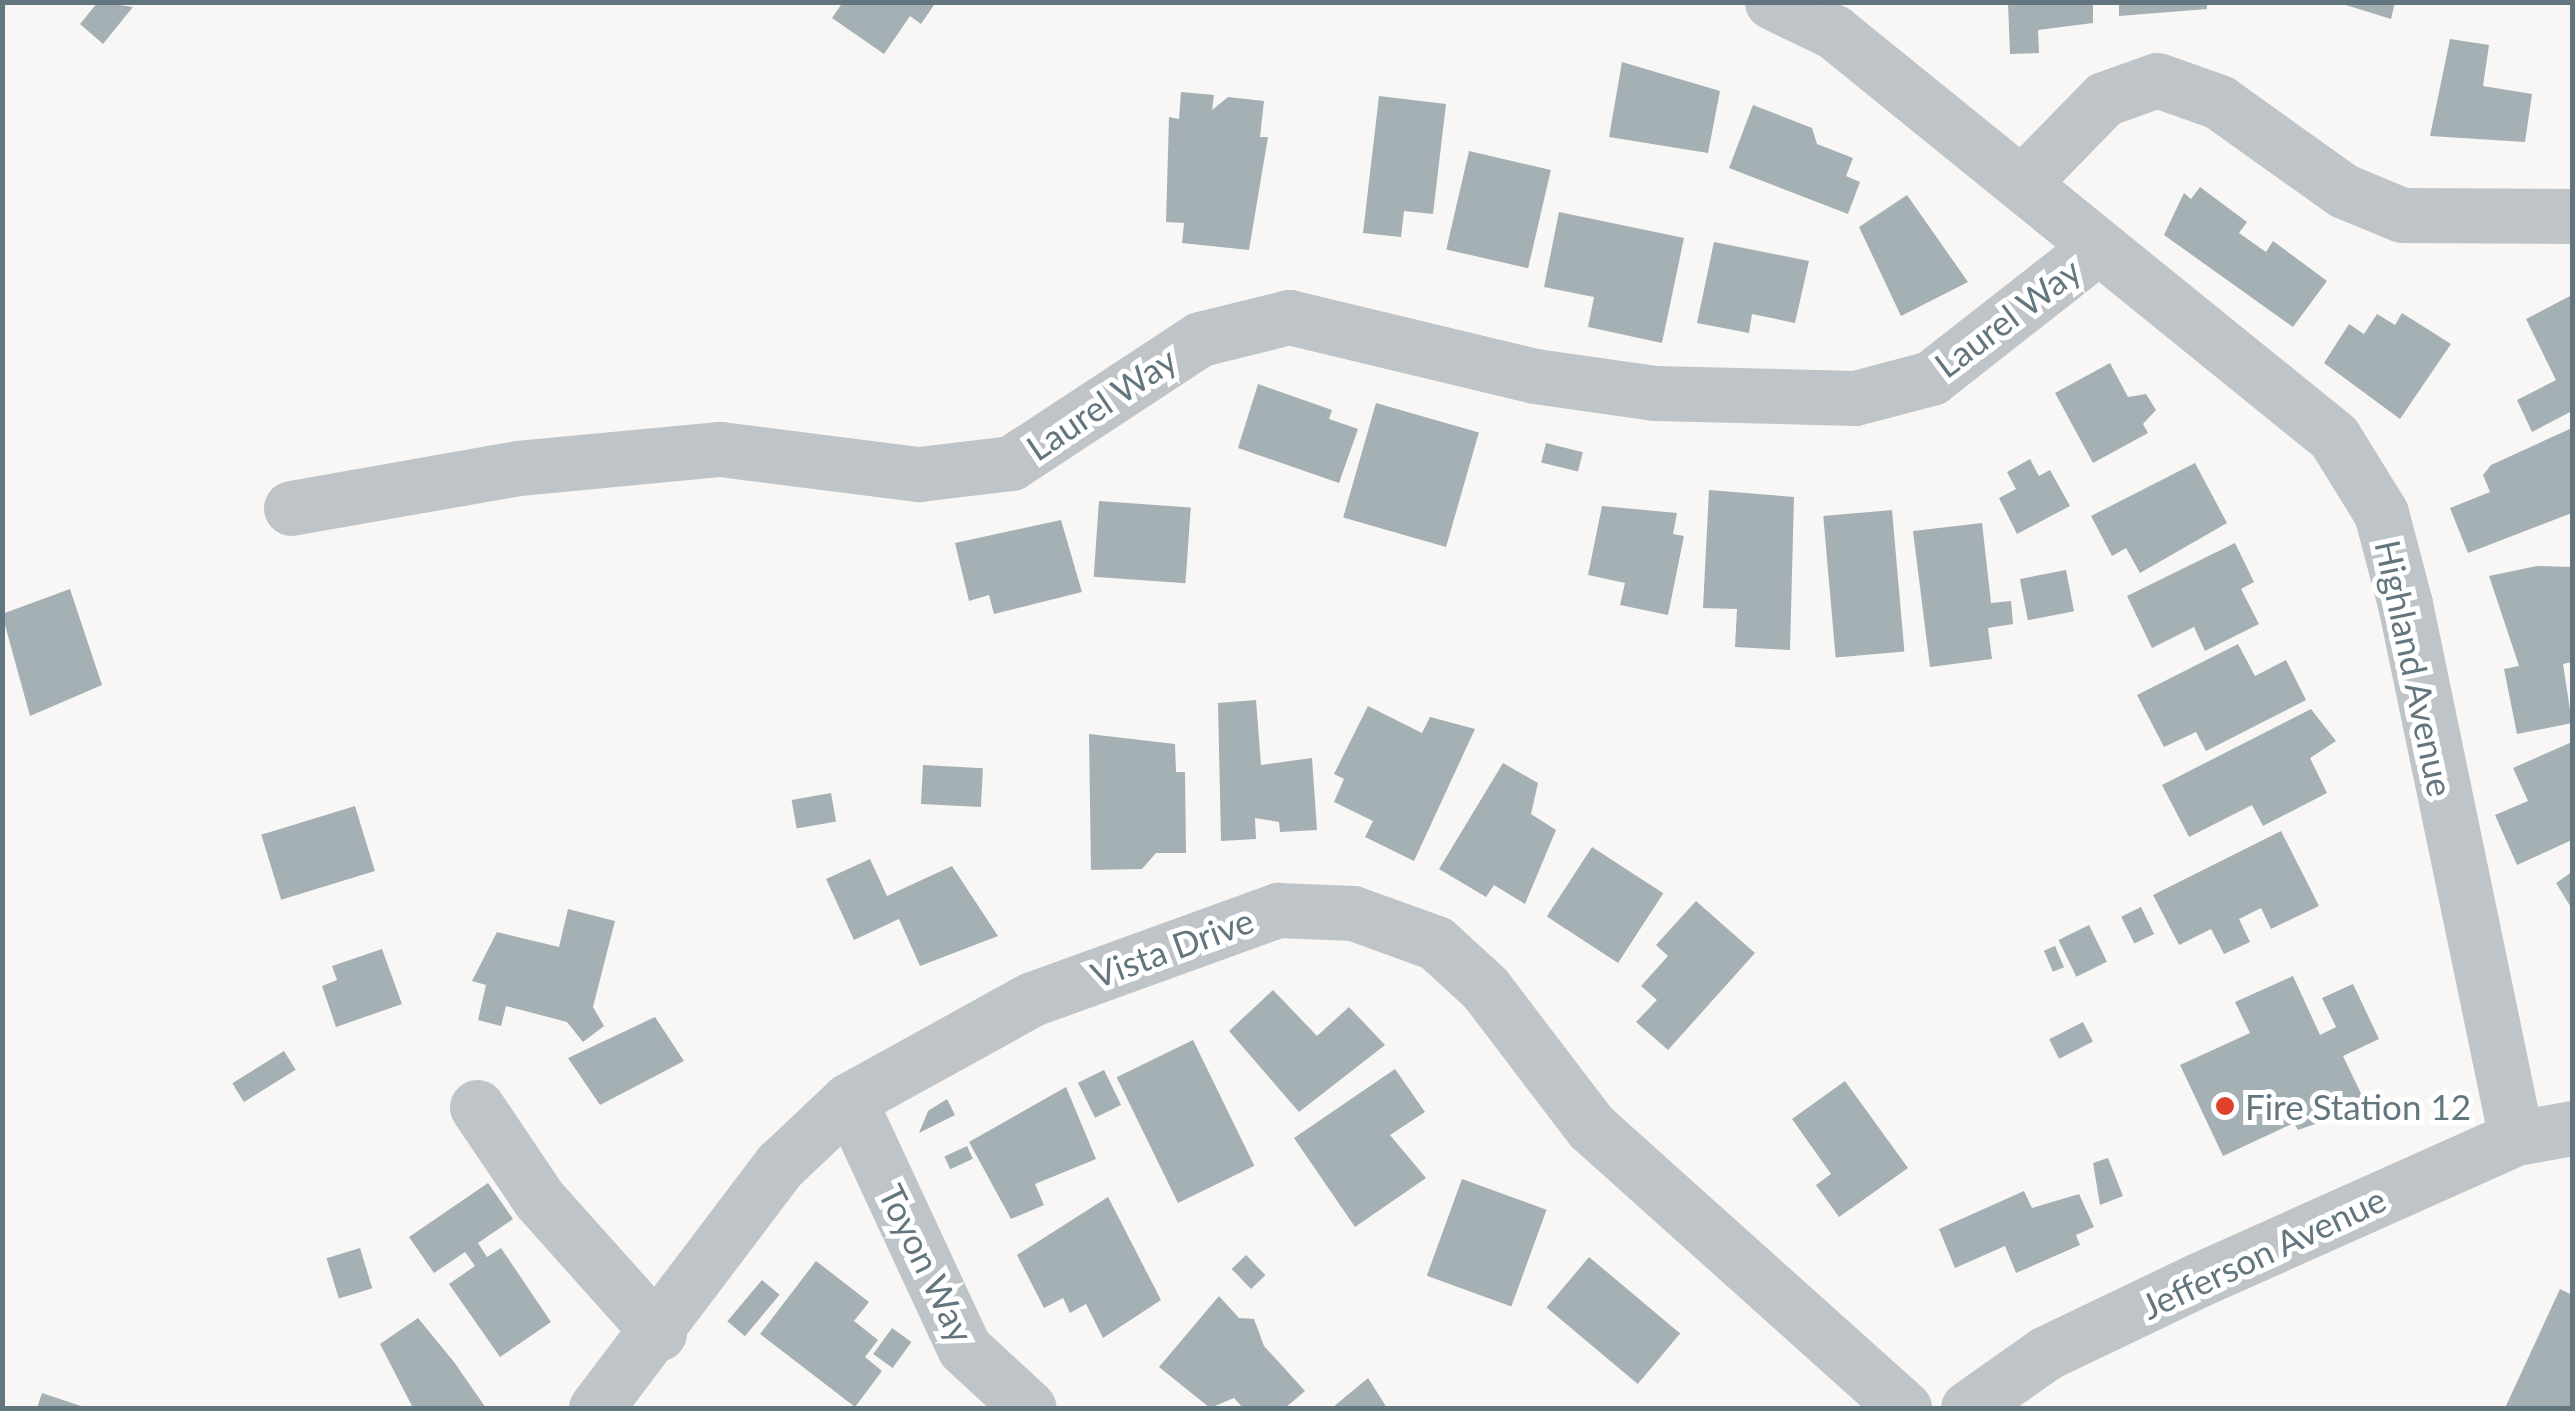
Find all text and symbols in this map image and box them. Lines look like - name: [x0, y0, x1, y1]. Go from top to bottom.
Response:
- street label: Laurel Way: [1926, 249, 2088, 385]
- street label: Laurel Way: [1018, 338, 1184, 468]
- street label: Highland Avenue: [2367, 535, 2463, 801]
- street label: Vista Drive: [1085, 898, 1259, 996]
- place label: Fire Station 12: [2245, 1085, 2471, 1127]
- marker: Fire Station 12: [2214, 1095, 2236, 1117]
- street label: Toyon Way: [871, 1177, 983, 1349]
- street label: Jefferson Avenue: [2134, 1177, 2392, 1327]

